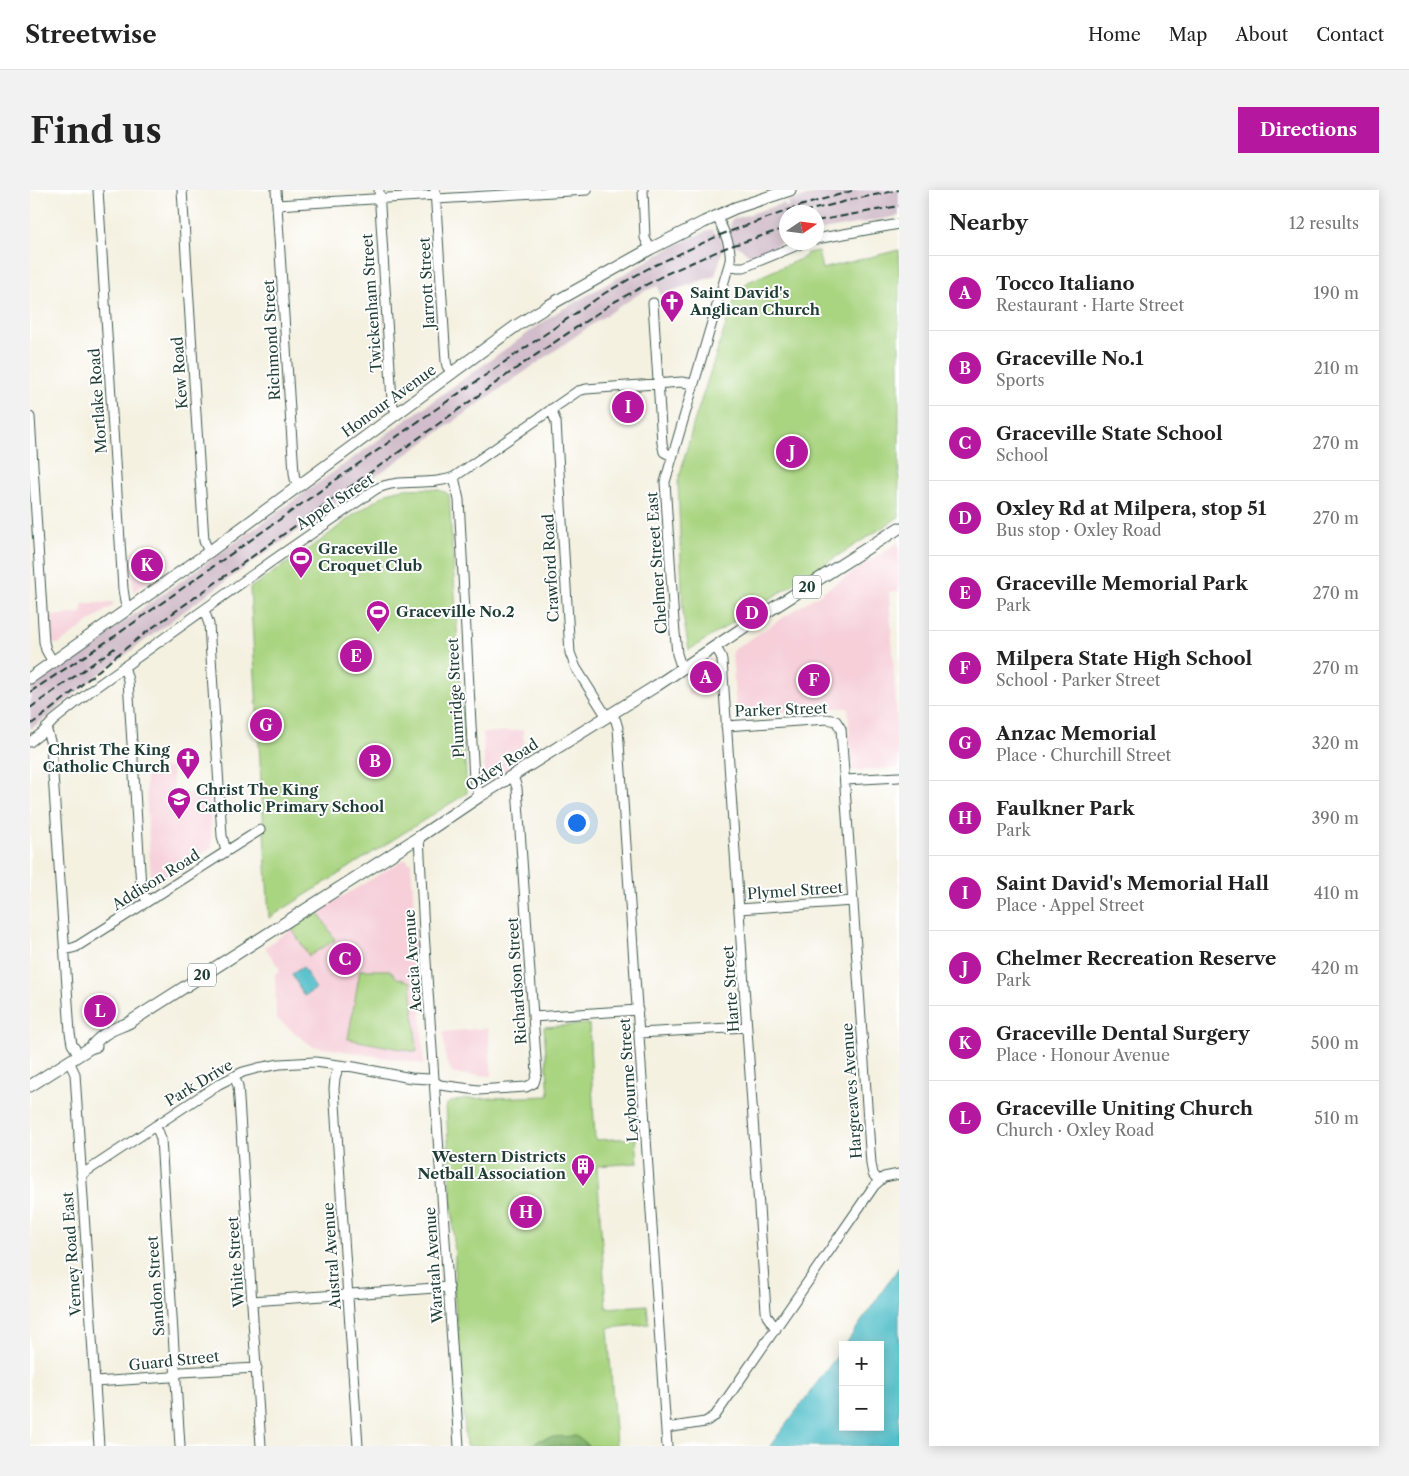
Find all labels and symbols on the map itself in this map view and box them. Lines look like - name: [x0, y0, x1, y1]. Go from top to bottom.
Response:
- north arrow: [779, 205, 824, 250]
- street label: Twickenham Street: [357, 232, 386, 373]
- street label: Jarrott Street: [415, 236, 438, 331]
- street label: Richmond Street: [259, 278, 284, 401]
- place label: Saint David's Anglican Church: [689, 283, 821, 319]
- church icon: Saint David's Anglican Church: [659, 289, 685, 323]
- street label: Kew Road: [167, 336, 192, 410]
- street label: Mortlake Road: [84, 348, 111, 454]
- street label: Honour Avenue: [338, 360, 440, 441]
- pin: I: [612, 388, 644, 426]
- pin: J: [776, 433, 808, 471]
- street label: Appel Street: [291, 469, 378, 534]
- street label: Chelmer Street East: [642, 491, 671, 635]
- street label: Crawford Road: [538, 513, 563, 623]
- place label: Graceville Croquet Club: [318, 539, 423, 575]
- sports icon: Graceville Croquet Club: [288, 545, 314, 579]
- pin: K: [131, 546, 163, 584]
- road number: 20: [793, 576, 821, 598]
- pin: D: [736, 594, 768, 632]
- sports icon: Graceville No.2: [365, 599, 391, 633]
- place label: Graceville No.2: [396, 602, 515, 621]
- pin: E: [340, 637, 372, 675]
- street label: Plumridge Street: [443, 637, 468, 759]
- pin: A: [690, 658, 722, 696]
- pin: F: [798, 661, 830, 699]
- street label: Parker Street: [734, 698, 828, 721]
- pin: G: [250, 706, 282, 744]
- street label: Oxley Road: [462, 734, 542, 795]
- place label: Christ The King Catholic Church: [43, 740, 171, 776]
- pin: B: [359, 742, 391, 780]
- church icon: Christ The King Catholic Church: [175, 746, 201, 780]
- place label: Christ The King Catholic Primary School: [196, 780, 384, 816]
- school or university icon: Christ The King Catholic Primary School: [166, 786, 192, 820]
- your location: [564, 810, 590, 836]
- street label: Addison Road: [107, 845, 203, 915]
- street label: Plymel Street: [746, 878, 844, 903]
- street label: Acacia Avenue: [399, 909, 426, 1014]
- street label: Richardson Street: [503, 916, 530, 1045]
- pin: C: [329, 940, 361, 978]
- street label: Harte Street: [718, 944, 743, 1033]
- road number: 20: [188, 964, 216, 986]
- pin: L: [84, 992, 116, 1030]
- street label: Leybourne Street: [615, 1017, 642, 1143]
- street label: Hargreaves Avenue: [837, 1022, 866, 1160]
- street label: Park Drive: [162, 1055, 236, 1110]
- place label: Western Districts Netball Association: [418, 1147, 567, 1183]
- building icon: Western Districts Netball Association: [570, 1153, 596, 1187]
- street label: Verney Road East: [58, 1191, 85, 1318]
- pin: H: [510, 1193, 542, 1231]
- street label: Austral Avenue: [318, 1202, 345, 1311]
- street label: Waratah Avenue: [420, 1206, 447, 1325]
- street label: White Street: [223, 1215, 248, 1309]
- street label: Sandon Street: [142, 1235, 168, 1337]
- street label: Guard Street: [128, 1346, 221, 1375]

